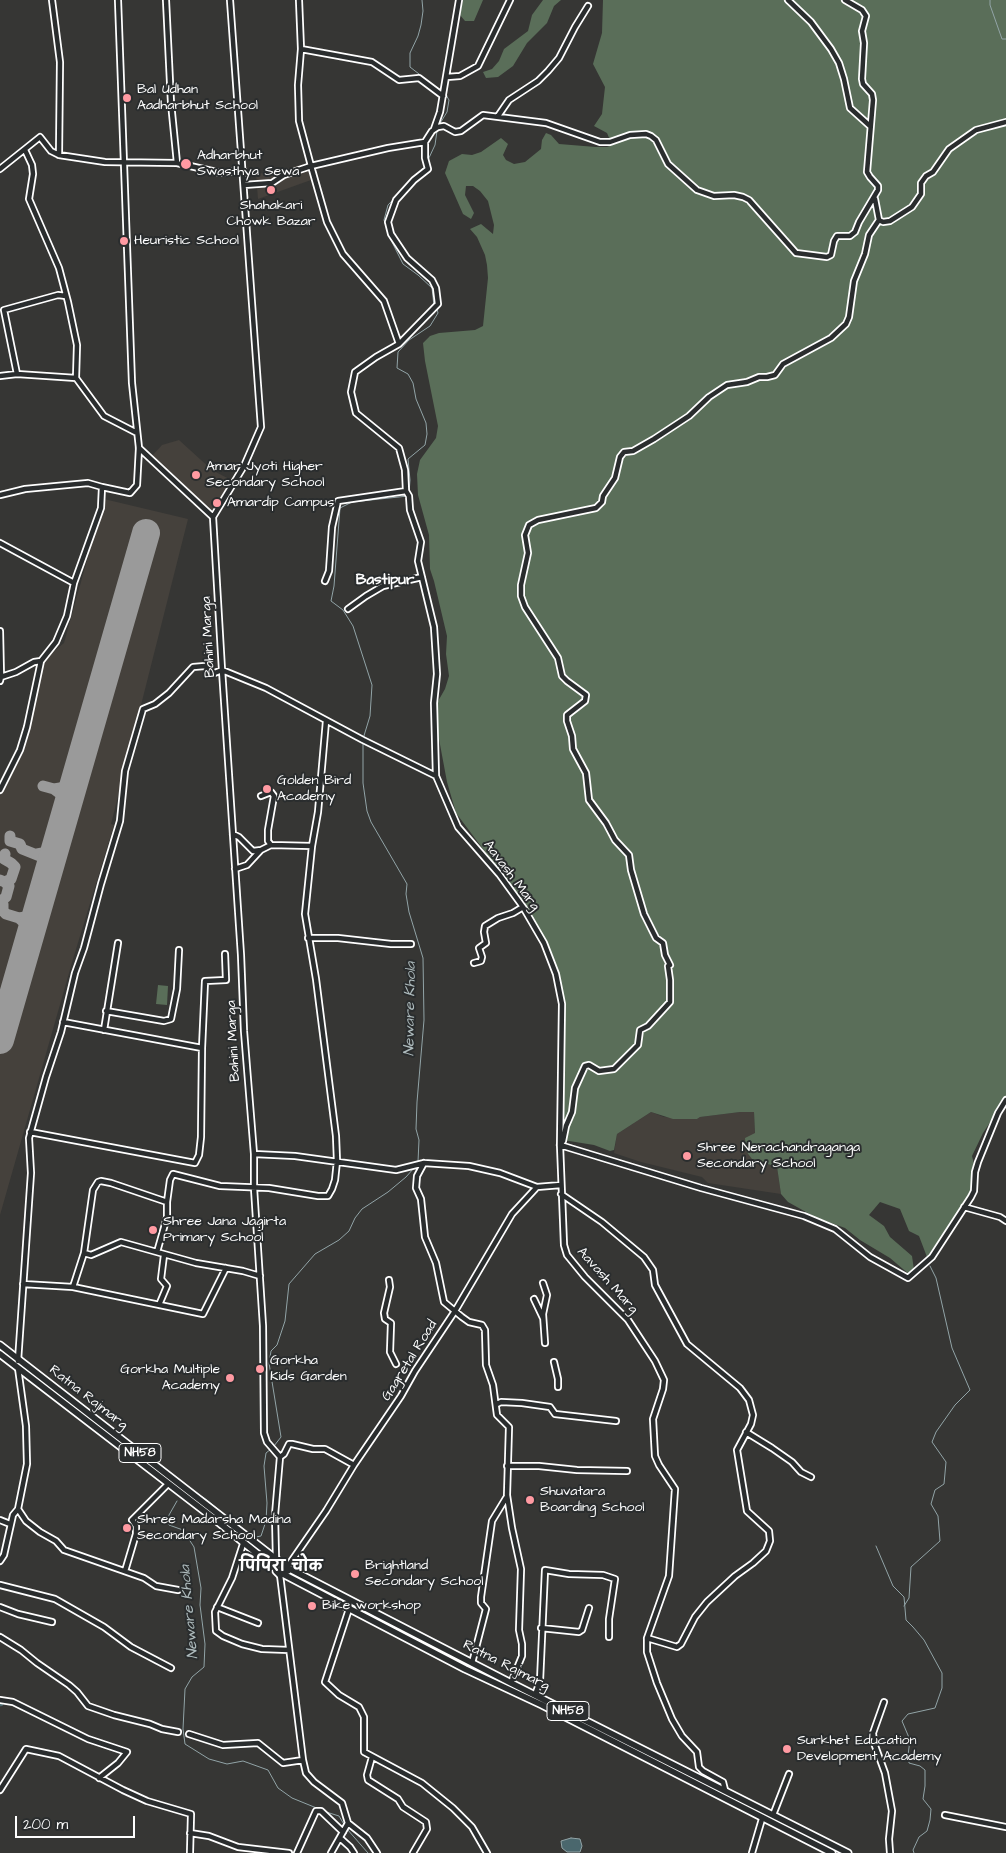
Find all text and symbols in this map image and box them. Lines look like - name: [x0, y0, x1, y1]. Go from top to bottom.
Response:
- place label: Bal Udhan Aadharbhut School: [137, 82, 258, 114]
- marker: Bal Udhan Aadharbhut School: [121, 92, 133, 104]
- place label: Adharbhut Swasthya Sewa: [197, 148, 299, 180]
- marker: Adharbhut Swasthya Sewa: [179, 157, 193, 171]
- marker: Shahakari Chowk Bazar: [265, 184, 277, 196]
- place label: Shahakari Chowk Bazar: [226, 198, 316, 230]
- place label: Heuristic School: [134, 233, 239, 249]
- marker: Heuristic School: [118, 235, 130, 247]
- place label: Amar Jyoti Higher Secondary School: [206, 459, 324, 492]
- marker: Amar Jyoti Higher Secondary School: [190, 469, 202, 481]
- place label: Amardip Campus: [227, 495, 334, 511]
- marker: Amardip Campus: [211, 497, 223, 509]
- district label: Bastipur: [356, 572, 414, 590]
- street label: Bahini Marga: [198, 596, 220, 678]
- place label: Golden Bird Academy: [277, 773, 351, 806]
- marker: Golden Bird Academy: [261, 783, 273, 795]
- street label: Aavash Marg: [479, 838, 543, 914]
- water label: Neware Khola: [401, 962, 421, 1056]
- street label: Bahini Marga: [223, 1000, 245, 1082]
- place label: Shree Nerachandraganga Secondary School: [697, 1140, 860, 1172]
- marker: Shree Nerachandraganga Secondary School: [681, 1150, 693, 1162]
- place label: Shree Jana Jagirta Primary School: [163, 1214, 286, 1246]
- marker: Shree Jana Jagirta Primary School: [147, 1224, 159, 1236]
- street label: Aavash Marg: [573, 1244, 641, 1318]
- street label: Gagretal Road: [378, 1318, 442, 1404]
- place label: Gorkha Kids Garden: [270, 1353, 347, 1385]
- street label: Ratna Rajmarg: [45, 1362, 131, 1434]
- place label: Gorkha Multiple Academy: [120, 1362, 220, 1394]
- marker: Gorkha Kids Garden: [254, 1363, 266, 1375]
- marker: Gorkha Multiple Academy: [224, 1372, 236, 1384]
- road number: NH58: [119, 1444, 161, 1462]
- place label: Shuvatara Boarding School: [540, 1484, 645, 1516]
- marker: Shuvatara Boarding School: [524, 1494, 536, 1506]
- place label: Shree Madarsha Madina Secondary School: [137, 1512, 291, 1544]
- marker: Shree Madarsha Madina Secondary School: [121, 1522, 133, 1534]
- place label: Brightland Secondary School: [365, 1558, 483, 1590]
- district label: पिपिरा चोक: [240, 1559, 322, 1577]
- water label: Neware Khola: [177, 1564, 203, 1660]
- marker: Brightland Secondary School: [349, 1568, 361, 1580]
- place label: Bike workshop: [322, 1598, 421, 1614]
- marker: Bike workshop: [306, 1600, 318, 1612]
- street label: Ratna Rajmarg: [460, 1637, 552, 1695]
- road number: NH58: [547, 1702, 589, 1720]
- place label: Surkhet Education Development Academy: [797, 1733, 941, 1765]
- marker: Surkhet Education Development Academy: [781, 1743, 793, 1755]
- scale bar: [18, 1806, 138, 1838]
- text: 200 m: [23, 1814, 68, 1835]

